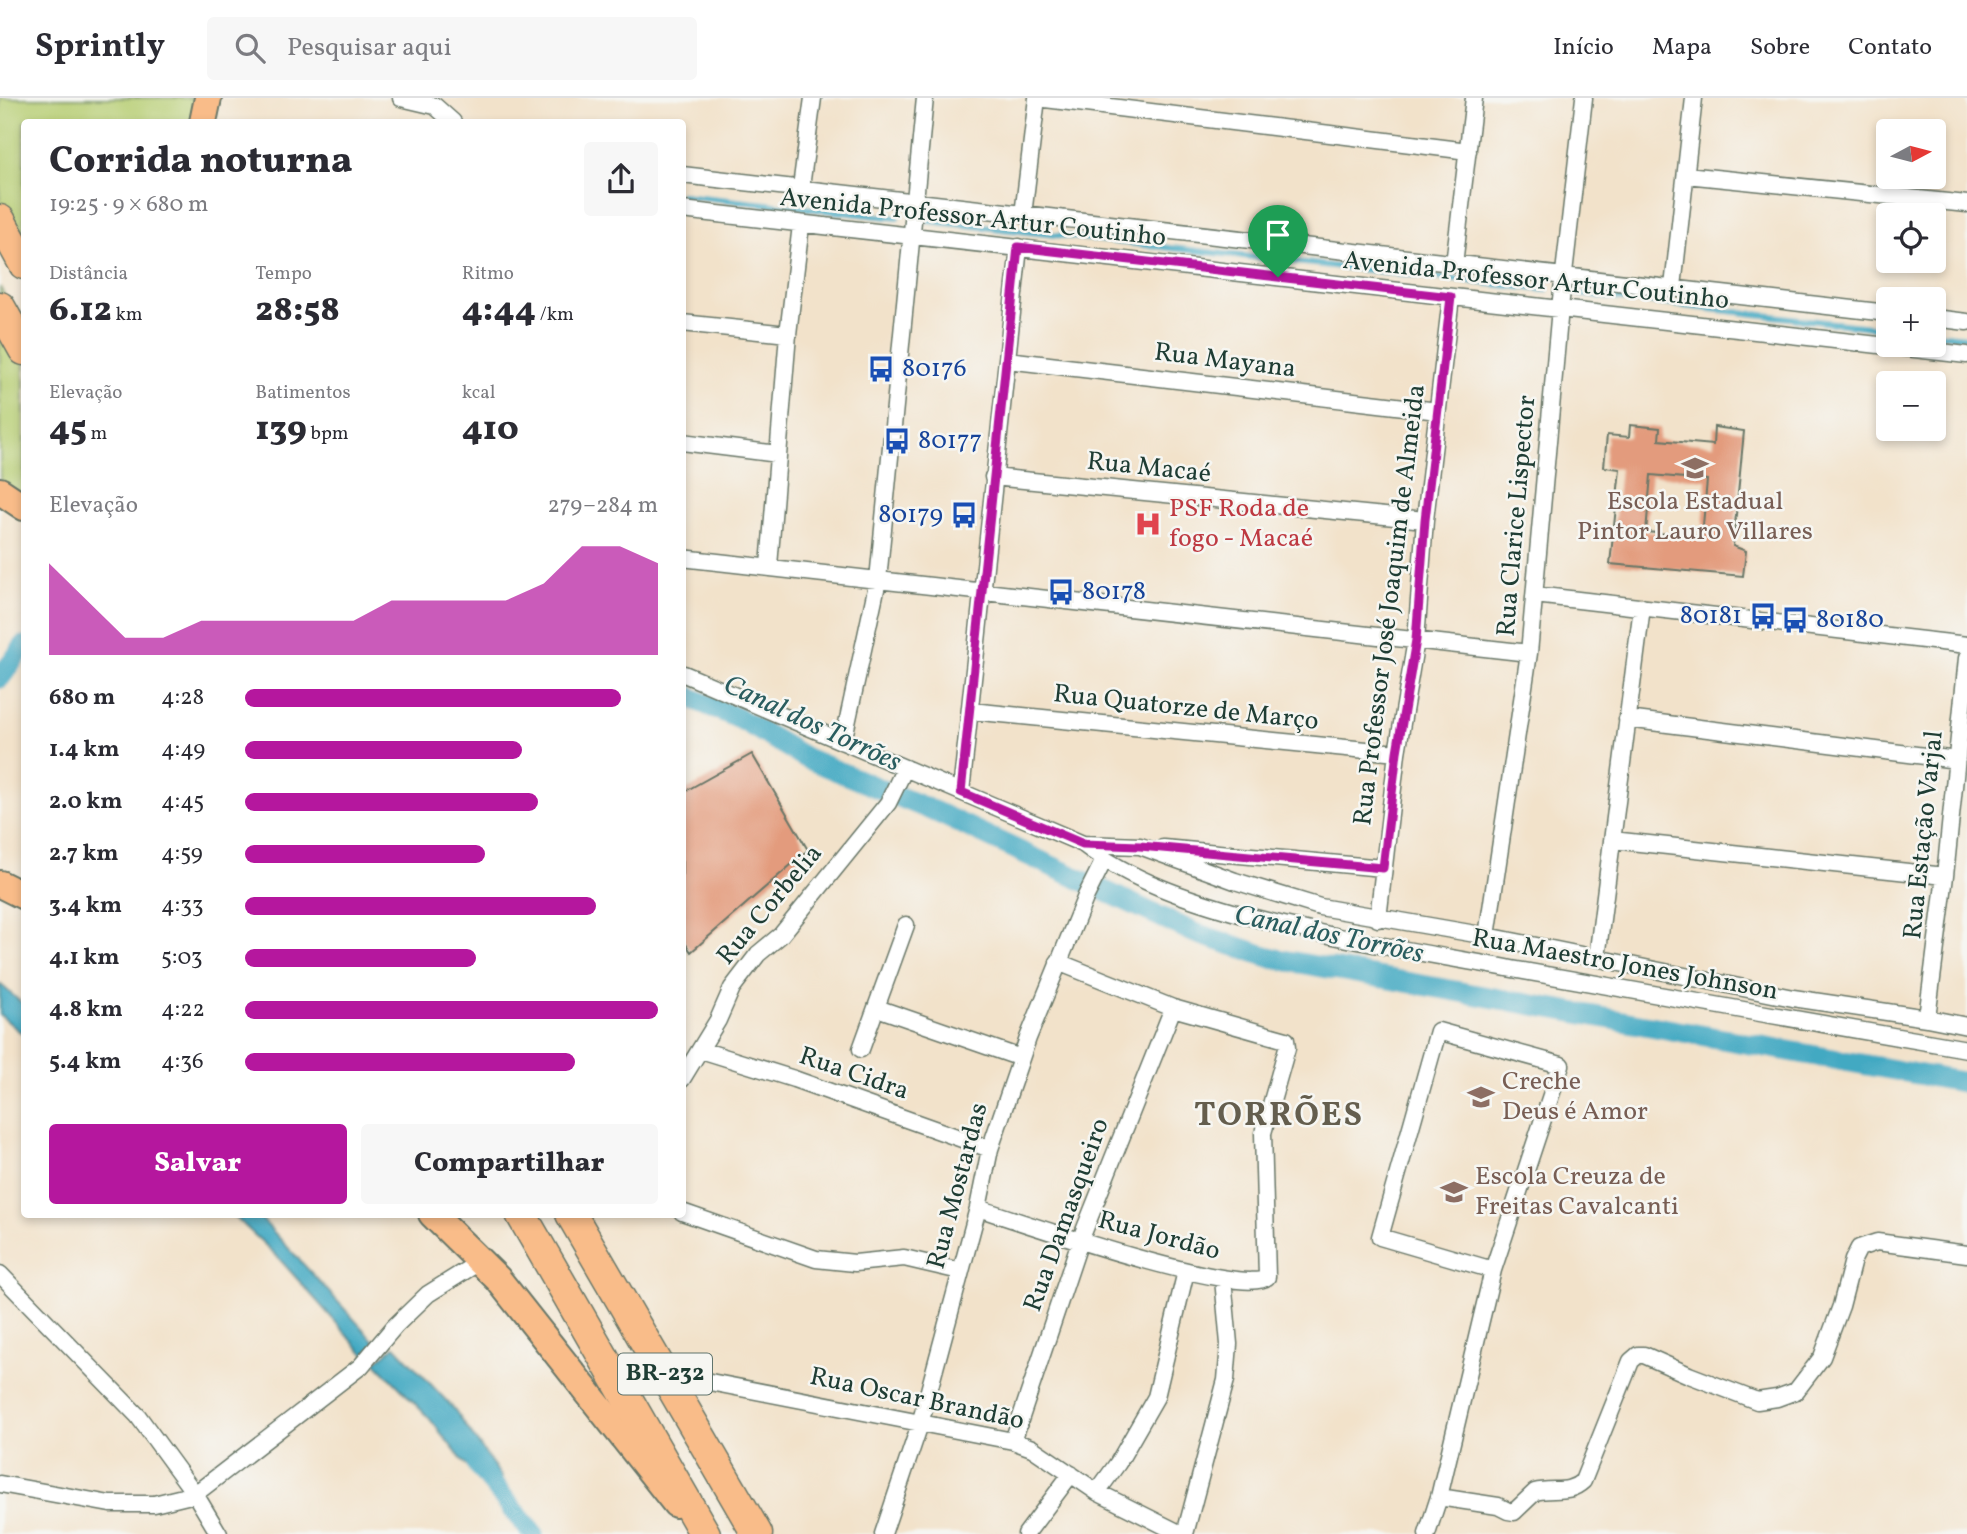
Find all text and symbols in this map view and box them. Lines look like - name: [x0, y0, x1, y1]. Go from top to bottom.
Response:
- search box: [207, 17, 697, 80]
- text: Sprintly: [35, 25, 165, 71]
- icon: search: [231, 29, 269, 67]
- text: Pesquisar aqui: [287, 30, 452, 66]
- text: Início: [1553, 31, 1614, 65]
- text: Mapa: [1652, 31, 1712, 65]
- text: Sobre: [1750, 31, 1810, 65]
- text: Contato: [1848, 31, 1932, 65]
- north arrow: [1876, 119, 1946, 189]
- map controls: [1876, 119, 1946, 441]
- text: Corrida noturna: [49, 136, 352, 189]
- button: share: [584, 142, 658, 216]
- street label: Avenida Professor Artur Coutinho: [778, 180, 1168, 256]
- text: 19:25 · 9 × 680 m: [49, 189, 208, 221]
- button: locate: [1876, 203, 1946, 273]
- pin: [1248, 205, 1308, 277]
- icon: arrive: [1259, 216, 1297, 254]
- street label: Avenida Professor Artur Coutinho: [1341, 243, 1731, 319]
- text: Distância: [49, 261, 128, 287]
- text: Tempo: [255, 261, 312, 287]
- text: Ritmo: [462, 261, 514, 287]
- text: 6.12: [49, 287, 112, 335]
- text: 28:58: [255, 287, 340, 335]
- text: 4:44: [462, 287, 536, 335]
- button: +: [1876, 287, 1946, 357]
- text: km: [112, 302, 143, 328]
- text: /km: [536, 302, 574, 328]
- street label: Rua Mayana: [1152, 334, 1298, 388]
- place label: 80176: [902, 351, 967, 387]
- bus stop icon: 80176: [866, 354, 896, 384]
- button: −: [1876, 371, 1946, 441]
- text: Elevação: [49, 380, 122, 406]
- text: Batimentos: [255, 380, 351, 406]
- text: kcal: [462, 380, 495, 406]
- street label: Rua Professor José Joaquim de Almeida: [1345, 382, 1435, 828]
- street label: Rua Clarice Lispector: [1489, 394, 1545, 638]
- text: 45: [49, 406, 87, 454]
- text: 139: [255, 406, 307, 454]
- text: 410: [462, 406, 519, 454]
- text: m: [87, 421, 107, 447]
- text: bpm: [307, 421, 349, 447]
- place label: 80177: [918, 423, 982, 459]
- bus stop icon: 80177: [882, 426, 912, 456]
- street label: Rua Macaé: [1085, 444, 1213, 492]
- school or university icon: Escola Estadual Pintor Lauro Villares: [1680, 453, 1710, 483]
- place label: Escola Estadual Pintor Lauro Villares: [1577, 484, 1813, 550]
- text: Elevação: [49, 490, 138, 522]
- text: 279–284 m: [548, 490, 658, 522]
- place label: PSF Roda de fogo - Macaé: [1169, 491, 1313, 557]
- place label: 80179: [878, 497, 943, 533]
- bus stop icon: 80179: [949, 500, 979, 530]
- hospital icon: PSF Roda de fogo - Macaé: [1133, 509, 1163, 539]
- place label: 80178: [1082, 574, 1146, 610]
- bus stop icon: 80178: [1046, 577, 1076, 607]
- place label: 80181: [1680, 598, 1742, 634]
- bus stop icon: 80181: [1748, 601, 1778, 631]
- place label: 80180: [1816, 602, 1884, 638]
- bus stop icon: 80180: [1780, 605, 1810, 635]
- water label: Canal dos Torrões: [717, 666, 907, 782]
- street label: Rua Quatorze de Março: [1052, 676, 1320, 740]
- text: 680 m: [49, 682, 115, 714]
- text: 4:28: [161, 682, 204, 714]
- street label: Rua Estação Varjal: [1895, 729, 1953, 941]
- text: 1.4 km: [49, 734, 120, 766]
- text: 4:49: [161, 734, 205, 766]
- text: 2.0 km: [49, 786, 122, 818]
- text: 4:45: [161, 786, 204, 818]
- street label: Rua Corbelia: [709, 837, 831, 973]
- text: 2.7 km: [49, 838, 119, 870]
- text: 4:59: [161, 838, 203, 870]
- text: 3.4 km: [49, 890, 122, 922]
- text: 4:33: [161, 890, 204, 922]
- water label: Canal dos Torrões: [1231, 896, 1427, 974]
- street label: Rua Maestro Jones Johnson: [1469, 920, 1781, 1010]
- text: 4.1 km: [49, 942, 120, 974]
- text: 5:03: [161, 942, 203, 974]
- text: 4.8 km: [49, 994, 123, 1026]
- text: 4:22: [161, 994, 205, 1026]
- street label: Rua Cidra: [794, 1038, 914, 1110]
- text: 5.4 km: [49, 1046, 121, 1078]
- text: 4:36: [161, 1046, 204, 1078]
- place label: Creche Deus é Amor: [1502, 1064, 1648, 1130]
- school or university icon: Creche Deus é Amor: [1466, 1082, 1496, 1112]
- district label: TORRÕES: [1194, 1094, 1364, 1140]
- street label: Rua Mostardas: [918, 1099, 998, 1273]
- street label: Rua Damasqueiro: [1015, 1113, 1119, 1317]
- button: Salvar: [49, 1124, 347, 1204]
- button: Compartilhar: [361, 1124, 658, 1204]
- place label: Escola Creuza de Freitas Cavalcanti: [1475, 1159, 1679, 1225]
- school or university icon: Escola Creuza de Freitas Cavalcanti: [1439, 1177, 1469, 1207]
- street label: Rua Jordão: [1094, 1202, 1224, 1270]
- road number: BR-232: [618, 1354, 712, 1394]
- street label: Rua Oscar Brandão: [806, 1359, 1028, 1439]

